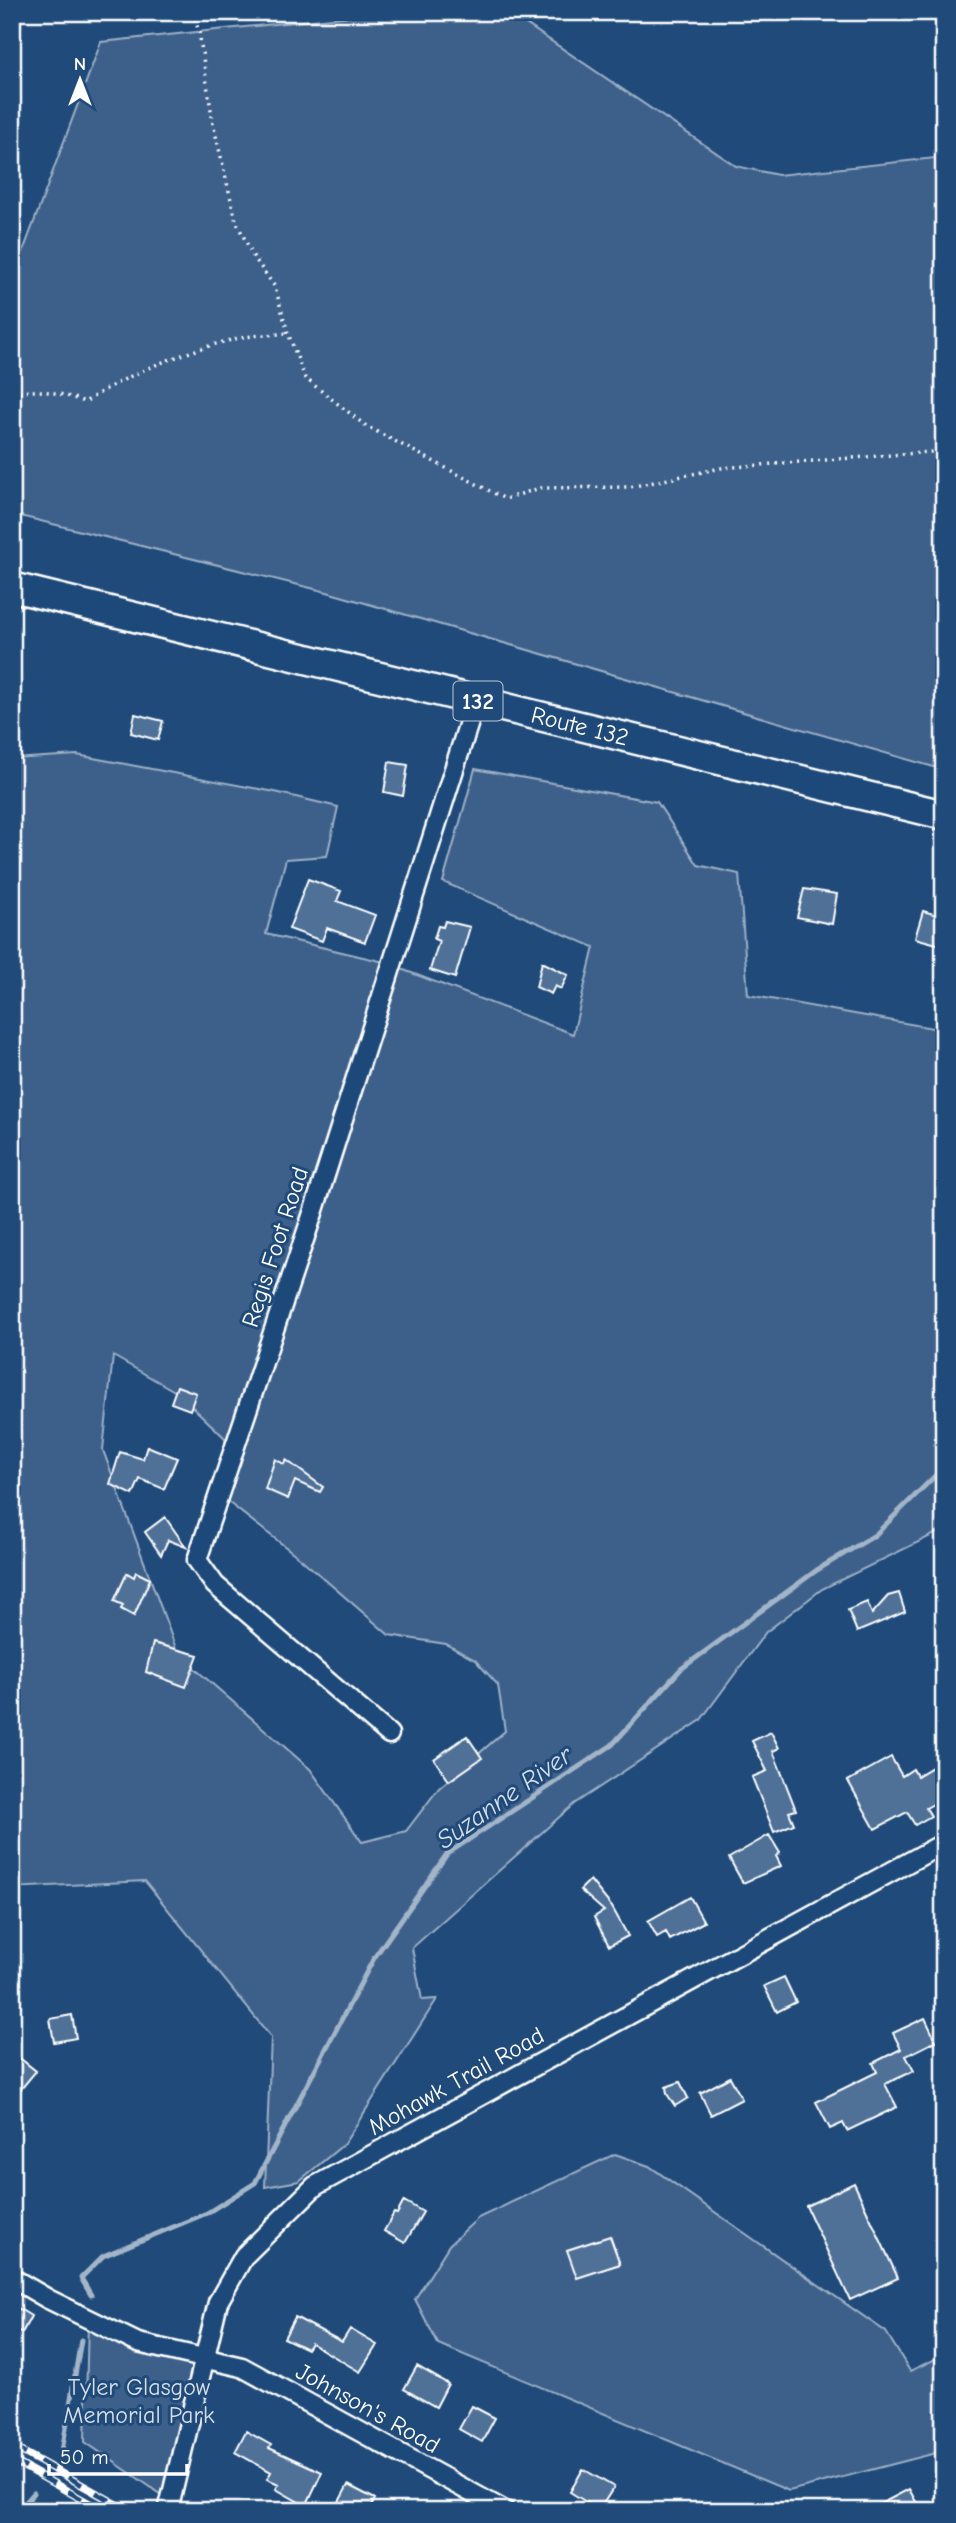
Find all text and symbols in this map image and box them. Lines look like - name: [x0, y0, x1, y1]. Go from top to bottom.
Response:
- north arrow: [46, 46, 116, 116]
- text: N: [74, 53, 86, 75]
- road number: 132: [454, 681, 503, 720]
- street label: Route 132: [528, 700, 632, 752]
- street label: Regis Foot Road: [236, 1163, 314, 1331]
- water label: Suzanne River: [431, 1739, 579, 1855]
- street label: Mohawk Trail Road: [363, 2021, 549, 2141]
- street label: Johnson's Road: [291, 2357, 445, 2459]
- park label: Tyler Glasgow Memorial Park: [63, 2373, 215, 2429]
- scale bar: [49, 2432, 187, 2476]
- text: 50 m: [60, 2445, 109, 2469]

